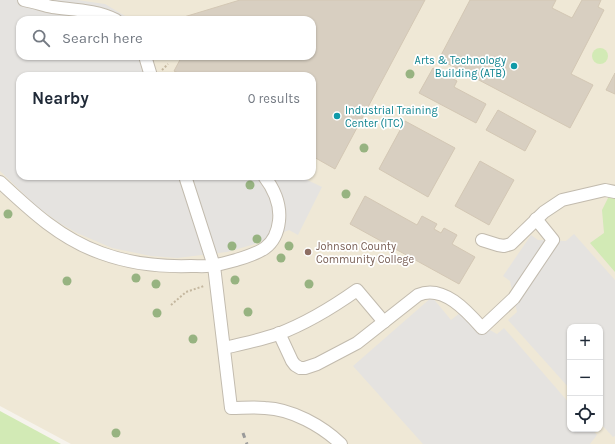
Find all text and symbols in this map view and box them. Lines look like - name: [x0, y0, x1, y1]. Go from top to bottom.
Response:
- search box: [16, 16, 316, 60]
- icon: search: [30, 27, 52, 49]
- text: Search here: [62, 29, 143, 47]
- place label: Arts & Technology Building (ATB): [415, 54, 506, 80]
- marker: Arts & Technology Building (ATB): [509, 61, 519, 71]
- text: Nearby: [32, 88, 89, 108]
- text: 0 results: [248, 91, 300, 106]
- place label: Industrial Training Center (ITC): [345, 104, 438, 130]
- marker: Industrial Training Center (ITC): [332, 111, 342, 121]
- place label: Johnson County Community College: [316, 240, 415, 266]
- marker: Johnson County Community College: [303, 247, 313, 257]
- map controls: [567, 324, 603, 432]
- button: +: [567, 324, 603, 360]
- button: −: [567, 360, 603, 396]
- button: locate: [567, 396, 603, 432]

